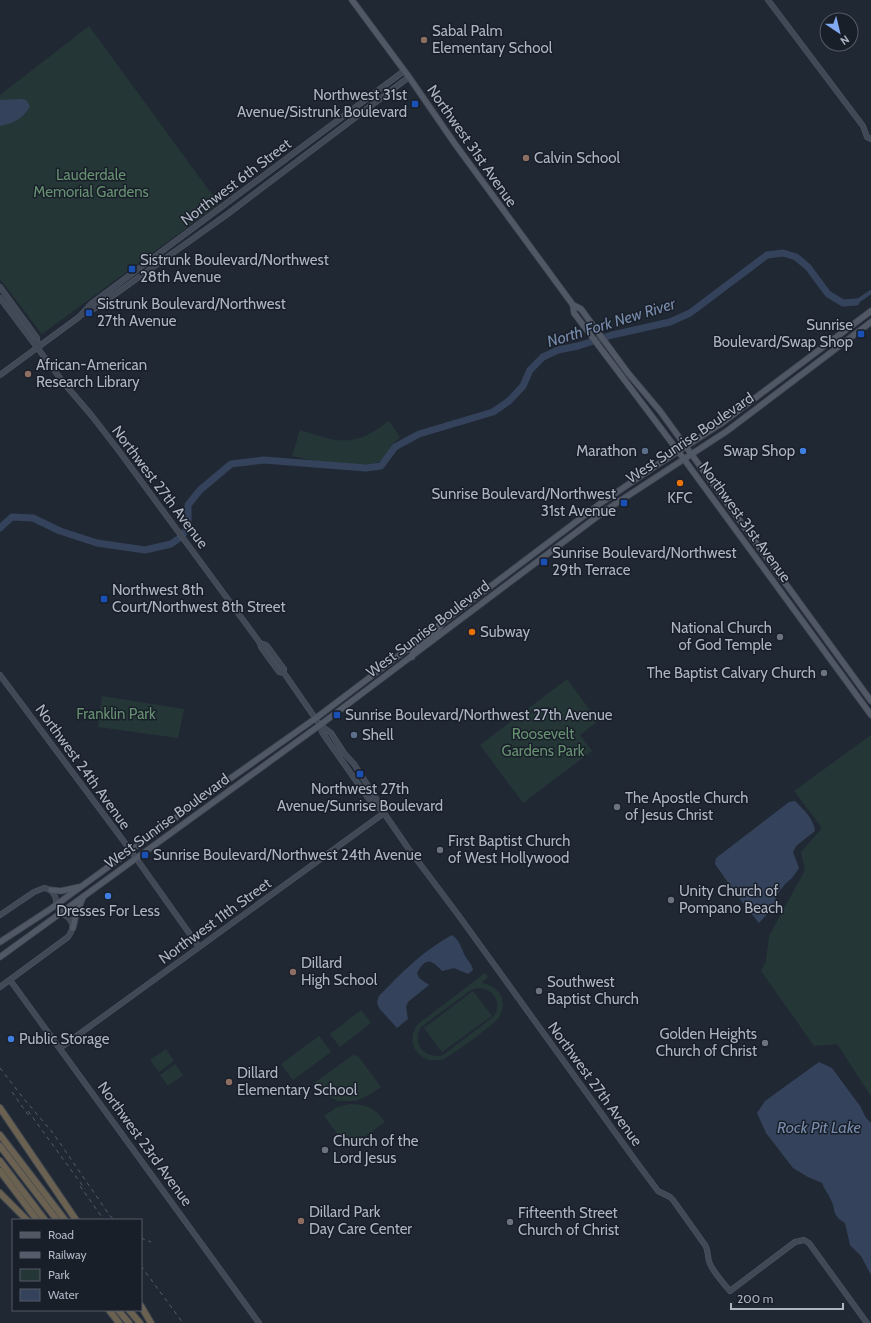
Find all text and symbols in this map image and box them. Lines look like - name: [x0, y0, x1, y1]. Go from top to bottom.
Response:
- north arrow: [819, 12, 859, 52]
- place label: Sabal Palm Elementary School: [432, 22, 553, 57]
- text: N: [838, 32, 852, 48]
- marker: Sabal Palm Elementary School: [419, 35, 429, 45]
- street label: Northwest 31st Avenue: [423, 82, 521, 211]
- place label: Northwest 31st Avenue/Sistrunk Boulevard: [237, 86, 407, 121]
- marker: Northwest 31st Avenue/Sistrunk Boulevard: [410, 99, 420, 109]
- street label: Northwest 6th Street: [177, 135, 295, 229]
- place label: Calvin School: [534, 149, 620, 167]
- marker: Calvin School: [521, 153, 531, 163]
- park label: Lauderdale Memorial Gardens: [33, 166, 149, 201]
- place label: Sistrunk Boulevard/Northwest 28th Avenue: [140, 251, 329, 286]
- marker: Sistrunk Boulevard/Northwest 28th Avenue: [127, 264, 137, 274]
- water label: North Fork New River: [545, 294, 679, 351]
- place label: Sistrunk Boulevard/Northwest 27th Avenue: [97, 295, 286, 330]
- marker: Sistrunk Boulevard/Northwest 27th Avenue: [84, 308, 94, 318]
- place label: Sunrise Boulevard/Swap Shop: [713, 316, 853, 351]
- marker: Sunrise Boulevard/Swap Shop: [856, 329, 866, 339]
- place label: African-American Research Library: [36, 356, 147, 391]
- marker: African-American Research Library: [23, 369, 33, 379]
- street label: West Sunrise Boulevard: [623, 389, 757, 487]
- street label: Northwest 27th Avenue: [108, 422, 212, 552]
- place label: Marathon: [576, 442, 637, 460]
- place label: Swap Shop: [723, 442, 795, 460]
- marker: Marathon: [640, 446, 650, 456]
- marker: Swap Shop: [798, 446, 808, 456]
- street label: Northwest 31st Avenue: [695, 458, 795, 586]
- marker: KFC: [675, 478, 685, 488]
- place label: Sunrise Boulevard/Northwest 31st Avenue: [431, 485, 616, 520]
- place label: KFC: [667, 489, 693, 507]
- marker: Sunrise Boulevard/Northwest 31st Avenue: [619, 498, 629, 508]
- place label: Sunrise Boulevard/Northwest 29th Terrace: [552, 544, 737, 579]
- marker: Sunrise Boulevard/Northwest 29th Terrace: [539, 557, 549, 567]
- street label: West Sunrise Boulevard: [363, 577, 493, 681]
- place label: Northwest 8th Court/Northwest 8th Street: [112, 581, 286, 616]
- marker: Northwest 8th Court/Northwest 8th Street: [99, 594, 109, 604]
- place label: National Church of God Temple: [671, 619, 772, 654]
- place label: Subway: [480, 623, 530, 641]
- marker: Subway: [467, 627, 477, 637]
- marker: National Church of God Temple: [775, 632, 785, 642]
- place label: The Baptist Calvary Church: [647, 664, 816, 682]
- marker: The Baptist Calvary Church: [819, 668, 829, 678]
- street label: Northwest 24th Avenue: [32, 701, 135, 833]
- park label: Franklin Park: [76, 705, 156, 723]
- place label: Sunrise Boulevard/Northwest 27th Avenue: [345, 706, 613, 724]
- marker: Sunrise Boulevard/Northwest 27th Avenue: [332, 710, 342, 720]
- park label: Roosevelt Gardens Park: [502, 725, 585, 760]
- place label: Shell: [362, 726, 394, 744]
- marker: Shell: [349, 730, 359, 740]
- marker: Northwest 27th Avenue/Sunrise Boulevard: [355, 769, 365, 779]
- street label: West Sunrise Boulevard: [101, 770, 233, 872]
- place label: Northwest 27th Avenue/Sunrise Boulevard: [277, 780, 443, 815]
- place label: The Apostle Church of Jesus Christ: [625, 789, 748, 824]
- marker: The Apostle Church of Jesus Christ: [612, 802, 622, 812]
- place label: First Baptist Church of West Hollywood: [448, 832, 570, 867]
- marker: First Baptist Church of West Hollywood: [435, 845, 445, 855]
- place label: Sunrise Boulevard/Northwest 24th Avenue: [153, 846, 422, 864]
- marker: Sunrise Boulevard/Northwest 24th Avenue: [140, 850, 150, 860]
- street label: Northwest 11th Street: [155, 874, 275, 968]
- place label: Unity Church of Pompano Beach: [679, 882, 783, 917]
- marker: Dresses For Less: [103, 891, 113, 901]
- marker: Unity Church of Pompano Beach: [666, 895, 676, 905]
- place label: Dresses For Less: [56, 902, 160, 920]
- place label: Dillard High School: [301, 954, 378, 989]
- marker: Dillard High School: [288, 967, 298, 977]
- place label: Southwest Baptist Church: [547, 973, 639, 1008]
- marker: Southwest Baptist Church: [534, 986, 544, 996]
- street label: Northwest 27th Avenue: [544, 1018, 646, 1150]
- place label: Golden Heights Church of Christ: [656, 1025, 757, 1060]
- place label: Public Storage: [19, 1030, 110, 1048]
- marker: Public Storage: [6, 1034, 16, 1044]
- marker: Golden Heights Church of Christ: [760, 1038, 770, 1048]
- place label: Dillard Elementary School: [237, 1064, 358, 1099]
- marker: Dillard Elementary School: [224, 1077, 234, 1087]
- street label: Northwest 23rd Avenue: [94, 1078, 196, 1210]
- water label: Rock Pit Lake: [777, 1118, 861, 1137]
- place label: Church of the Lord Jesus: [333, 1132, 419, 1167]
- marker: Church of the Lord Jesus: [320, 1145, 330, 1155]
- place label: Dillard Park Day Care Center: [309, 1203, 412, 1238]
- place label: Fifteenth Street Church of Christ: [518, 1204, 619, 1239]
- marker: Dillard Park Day Care Center: [296, 1216, 306, 1226]
- marker: Fifteenth Street Church of Christ: [505, 1217, 515, 1227]
- legend: [12, 1219, 142, 1311]
- text: Road: [48, 1227, 74, 1242]
- text: Railway: [48, 1247, 86, 1262]
- text: Park: [48, 1267, 70, 1282]
- scale bar: [731, 1285, 843, 1311]
- text: Water: [48, 1287, 79, 1302]
- text: 200 m: [737, 1291, 773, 1306]

